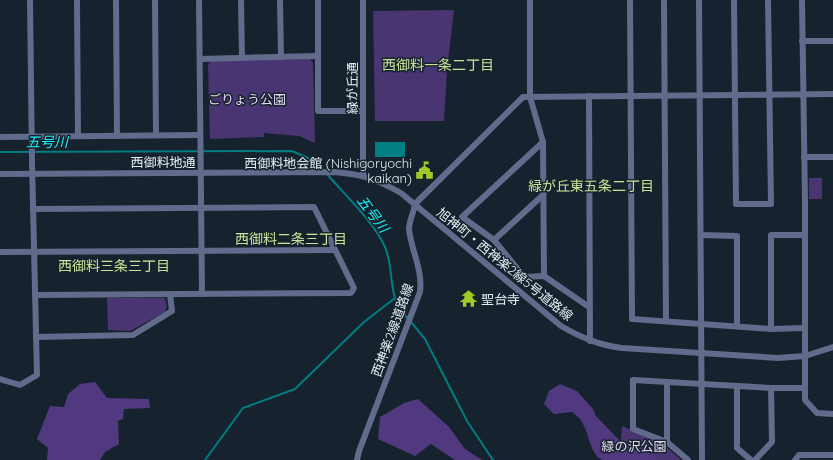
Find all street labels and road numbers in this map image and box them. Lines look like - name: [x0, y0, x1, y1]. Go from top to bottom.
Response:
- street label: 緑が丘通: [344, 62, 360, 114]
- street label: 西御料地通: [130, 154, 196, 170]
- street label: 旭神町・西神楽2線5号道路線: [434, 204, 576, 324]
- street label: 西神楽2線道路線: [368, 281, 416, 379]

